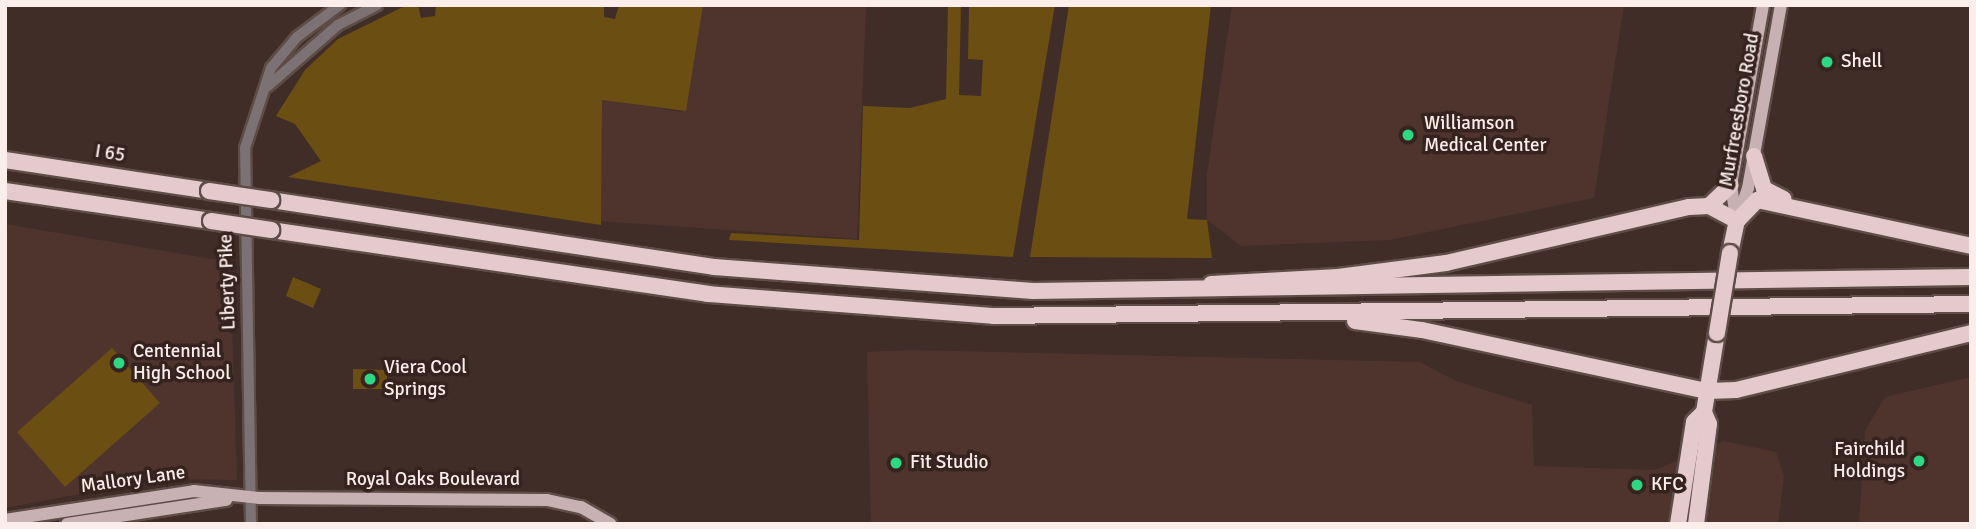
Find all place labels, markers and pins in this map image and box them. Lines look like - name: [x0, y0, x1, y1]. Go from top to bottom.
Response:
- place label: Shell: [1841, 51, 1882, 73]
- marker: Shell: [1819, 54, 1835, 70]
- place label: Williamson Medical Center: [1424, 113, 1547, 157]
- marker: Williamson Medical Center: [1398, 125, 1418, 145]
- place label: Centennial High School: [133, 341, 231, 385]
- marker: Centennial High School: [111, 355, 127, 371]
- place label: Viera Cool Springs: [384, 357, 467, 401]
- marker: Viera Cool Springs: [362, 371, 378, 387]
- place label: Fairchild Holdings: [1833, 439, 1905, 483]
- place label: Fit Studio: [910, 452, 988, 474]
- marker: Fairchild Holdings: [1911, 453, 1927, 469]
- marker: Fit Studio: [888, 455, 904, 471]
- place label: KFC: [1651, 474, 1684, 496]
- marker: KFC: [1629, 477, 1645, 493]

